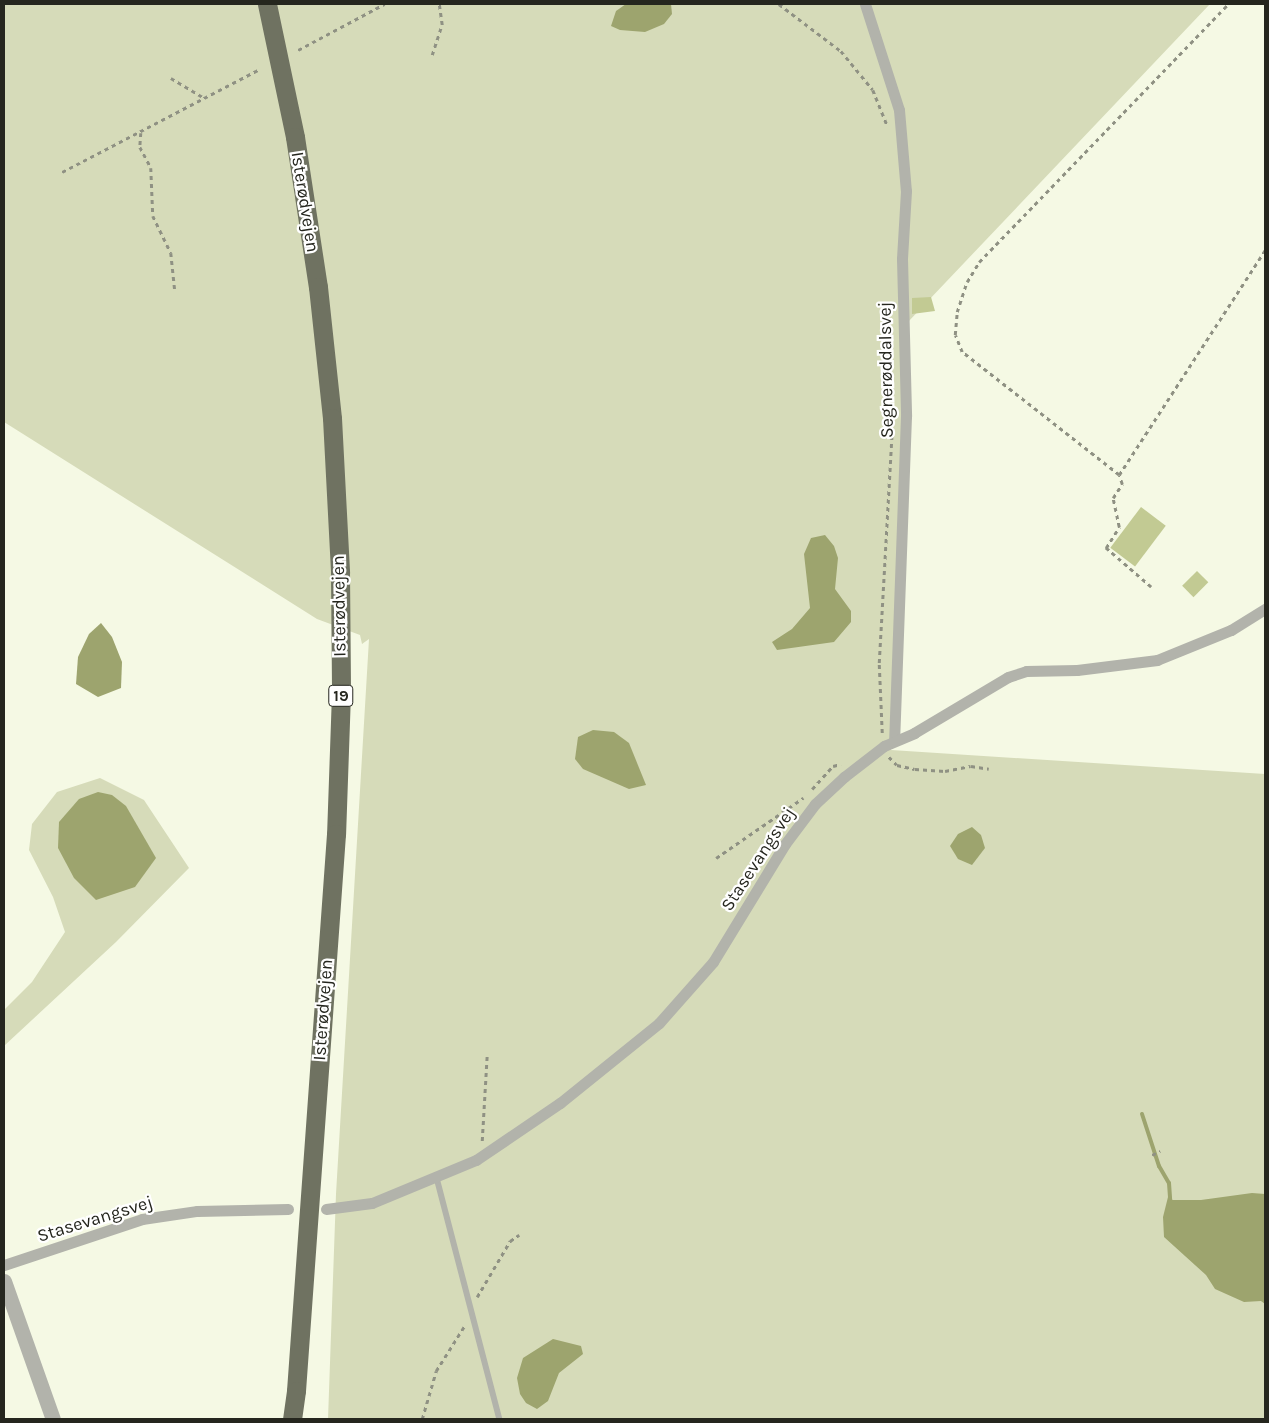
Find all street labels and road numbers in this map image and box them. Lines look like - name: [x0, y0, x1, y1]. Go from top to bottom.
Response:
- street label: Isterødvejen: [286, 150, 324, 254]
- street label: Segnerøddalsvej: [874, 302, 898, 438]
- street label: Isterødvejen: [327, 555, 351, 657]
- road number: 19: [327, 682, 355, 709]
- street label: Stasevangsvej: [716, 803, 800, 915]
- street label: Isterødvejen: [309, 959, 337, 1061]
- street label: Stasevangsvej: [35, 1191, 155, 1247]

